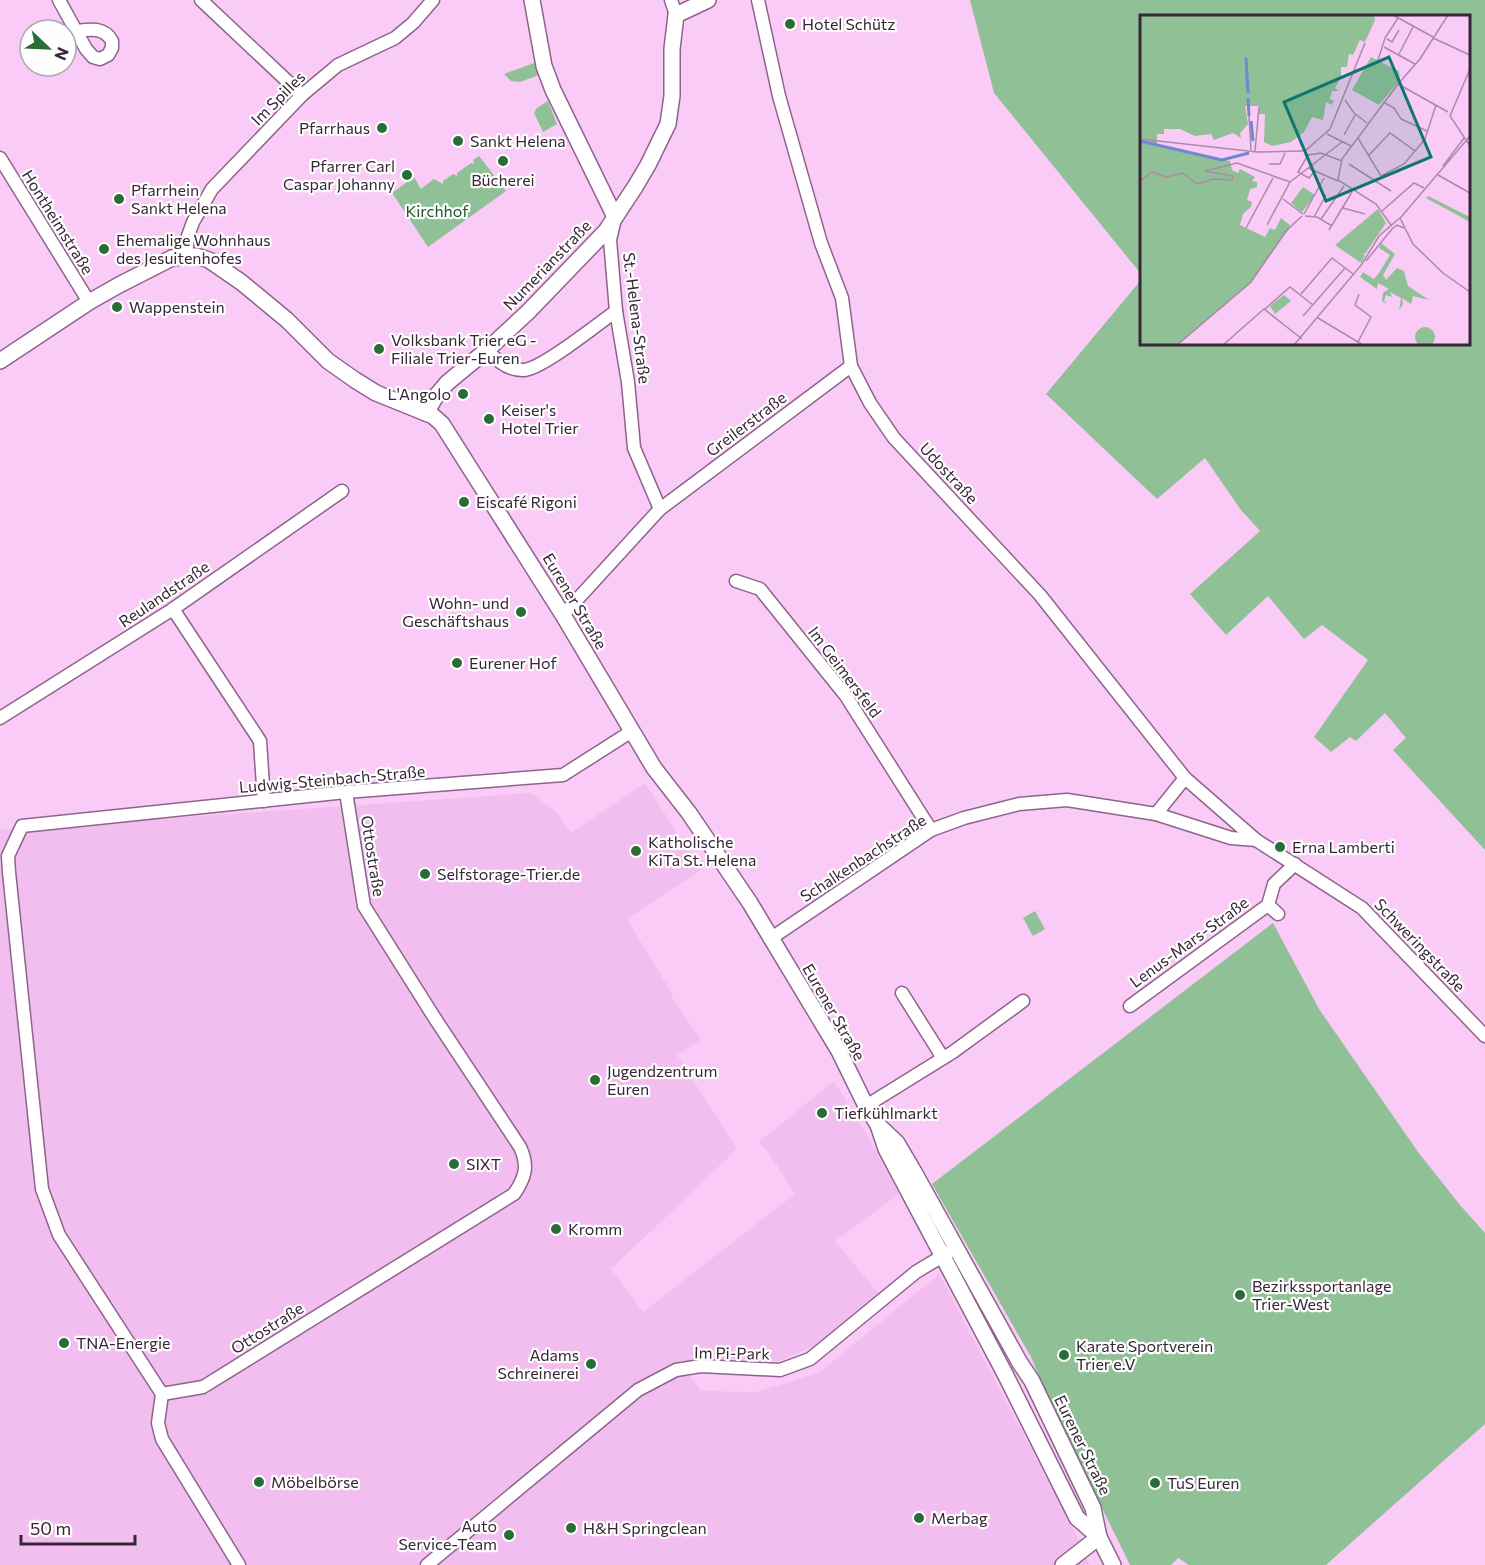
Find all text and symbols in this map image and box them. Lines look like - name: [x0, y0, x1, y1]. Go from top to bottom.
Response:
- place label: Hotel Schütz: [802, 14, 895, 33]
- inset map: [1140, 15, 1470, 345]
- marker: Hotel Schütz: [783, 17, 797, 31]
- north arrow: [18, 18, 78, 78]
- text: N: [51, 45, 73, 63]
- street label: Im Spilles: [247, 67, 309, 129]
- place label: Pfarrhaus: [299, 118, 370, 137]
- marker: Pfarrhaus: [375, 121, 389, 135]
- place label: Sankt Helena: [470, 131, 566, 150]
- marker: Sankt Helena: [451, 134, 465, 148]
- marker: Bücherei: [496, 154, 510, 168]
- place label: Pfarrer Carl Caspar Johanny: [283, 156, 395, 193]
- street label: Hontheimstraße: [19, 166, 98, 277]
- marker: Pfarrer Carl Caspar Johanny: [400, 168, 414, 182]
- place label: Bücherei: [471, 170, 535, 189]
- place label: Pfarrhein Sankt Helena: [131, 180, 227, 217]
- marker: Pfarrhein Sankt Helena: [112, 192, 126, 206]
- park label: Kirchhof: [406, 201, 469, 220]
- street label: Numerianstraße: [499, 216, 594, 314]
- place label: Ehemalige Wohnhaus des Jesuitenhofes: [116, 230, 270, 267]
- marker: Ehemalige Wohnhaus des Jesuitenhofes: [97, 242, 111, 256]
- street label: St.-Helena-Straße: [620, 251, 655, 385]
- place label: Wappenstein: [129, 297, 225, 316]
- marker: Wappenstein: [110, 300, 124, 314]
- place label: Volksbank Trier eG - Filiale Trier-Euren: [391, 330, 537, 367]
- marker: Volksbank Trier eG - Filiale Trier-Euren: [372, 342, 386, 356]
- place label: L'Angolo: [388, 384, 451, 403]
- marker: L'Angolo: [456, 387, 470, 401]
- street label: Greilerstraße: [702, 387, 790, 460]
- place label: Keiser's Hotel Trier: [501, 400, 579, 437]
- marker: Keiser's Hotel Trier: [482, 412, 496, 426]
- street label: Udostraße: [916, 438, 983, 507]
- place label: Eiscafé Rigoni: [476, 492, 577, 511]
- marker: Eiscafé Rigoni: [457, 495, 471, 509]
- street label: Eurener Straße: [539, 549, 612, 652]
- street label: Reulandstraße: [115, 556, 213, 631]
- place label: Wohn- und Geschäftshaus: [402, 593, 509, 630]
- marker: Wohn- und Geschäftshaus: [514, 605, 528, 619]
- street label: Im Geimersfeld: [805, 622, 886, 721]
- place label: Eurener Hof: [469, 653, 557, 672]
- marker: Eurener Hof: [450, 656, 464, 670]
- street label: Ludwig-Steinbach-Straße: [238, 761, 426, 796]
- street label: Schalkenbachstraße: [796, 810, 929, 905]
- street label: Ottostraße: [358, 814, 389, 898]
- place label: Katholische KiTa St. Helena: [648, 832, 756, 869]
- place label: Erna Lamberti: [1292, 837, 1395, 856]
- marker: Erna Lamberti: [1273, 840, 1287, 854]
- marker: Katholische KiTa St. Helena: [629, 844, 643, 858]
- place label: Selfstorage-Trier.de: [437, 864, 580, 883]
- marker: Selfstorage-Trier.de: [418, 867, 432, 881]
- street label: Lenus-Mars-Straße: [1126, 892, 1252, 991]
- street label: Schweringstraße: [1371, 894, 1470, 995]
- street label: Eurener Straße: [799, 960, 870, 1064]
- place label: Jugendzentrum Euren: [607, 1061, 717, 1098]
- marker: Jugendzentrum Euren: [588, 1073, 602, 1087]
- place label: Tiefkühlmarkt: [834, 1103, 938, 1122]
- marker: Tiefkühlmarkt: [815, 1106, 829, 1120]
- place label: SIXT: [466, 1154, 501, 1173]
- marker: SIXT: [447, 1157, 461, 1171]
- place label: Kromm: [568, 1219, 622, 1238]
- marker: Kromm: [549, 1222, 563, 1236]
- place label: Bezirkssportanlage Trier-West: [1252, 1276, 1391, 1313]
- marker: Bezirkssportanlage Trier-West: [1233, 1288, 1247, 1302]
- street label: Ottostraße: [227, 1298, 307, 1357]
- place label: TNA-Energie: [76, 1333, 171, 1352]
- marker: TNA-Energie: [57, 1336, 71, 1350]
- place label: Karate Sportverein Trier e.V: [1076, 1336, 1213, 1373]
- street label: Im Pi-Park: [694, 1342, 770, 1363]
- place label: Adams Schreinerei: [498, 1345, 579, 1382]
- marker: Karate Sportverein Trier e.V: [1057, 1348, 1071, 1362]
- marker: Adams Schreinerei: [584, 1357, 598, 1371]
- street label: Eurener Straße: [1051, 1392, 1116, 1498]
- place label: Möbelbörse: [271, 1472, 359, 1491]
- place label: TuS Euren: [1167, 1473, 1239, 1492]
- marker: Möbelbörse: [252, 1475, 266, 1489]
- marker: TuS Euren: [1148, 1476, 1162, 1490]
- scale bar: [21, 1508, 135, 1546]
- place label: Merbag: [931, 1508, 988, 1527]
- marker: Merbag: [912, 1511, 926, 1525]
- place label: Auto Service-Team: [398, 1516, 497, 1553]
- text: 50 m: [30, 1517, 71, 1539]
- place label: H&H Springclean: [583, 1518, 707, 1537]
- marker: H&H Springclean: [564, 1521, 578, 1535]
- marker: Auto Service-Team: [502, 1528, 516, 1542]

